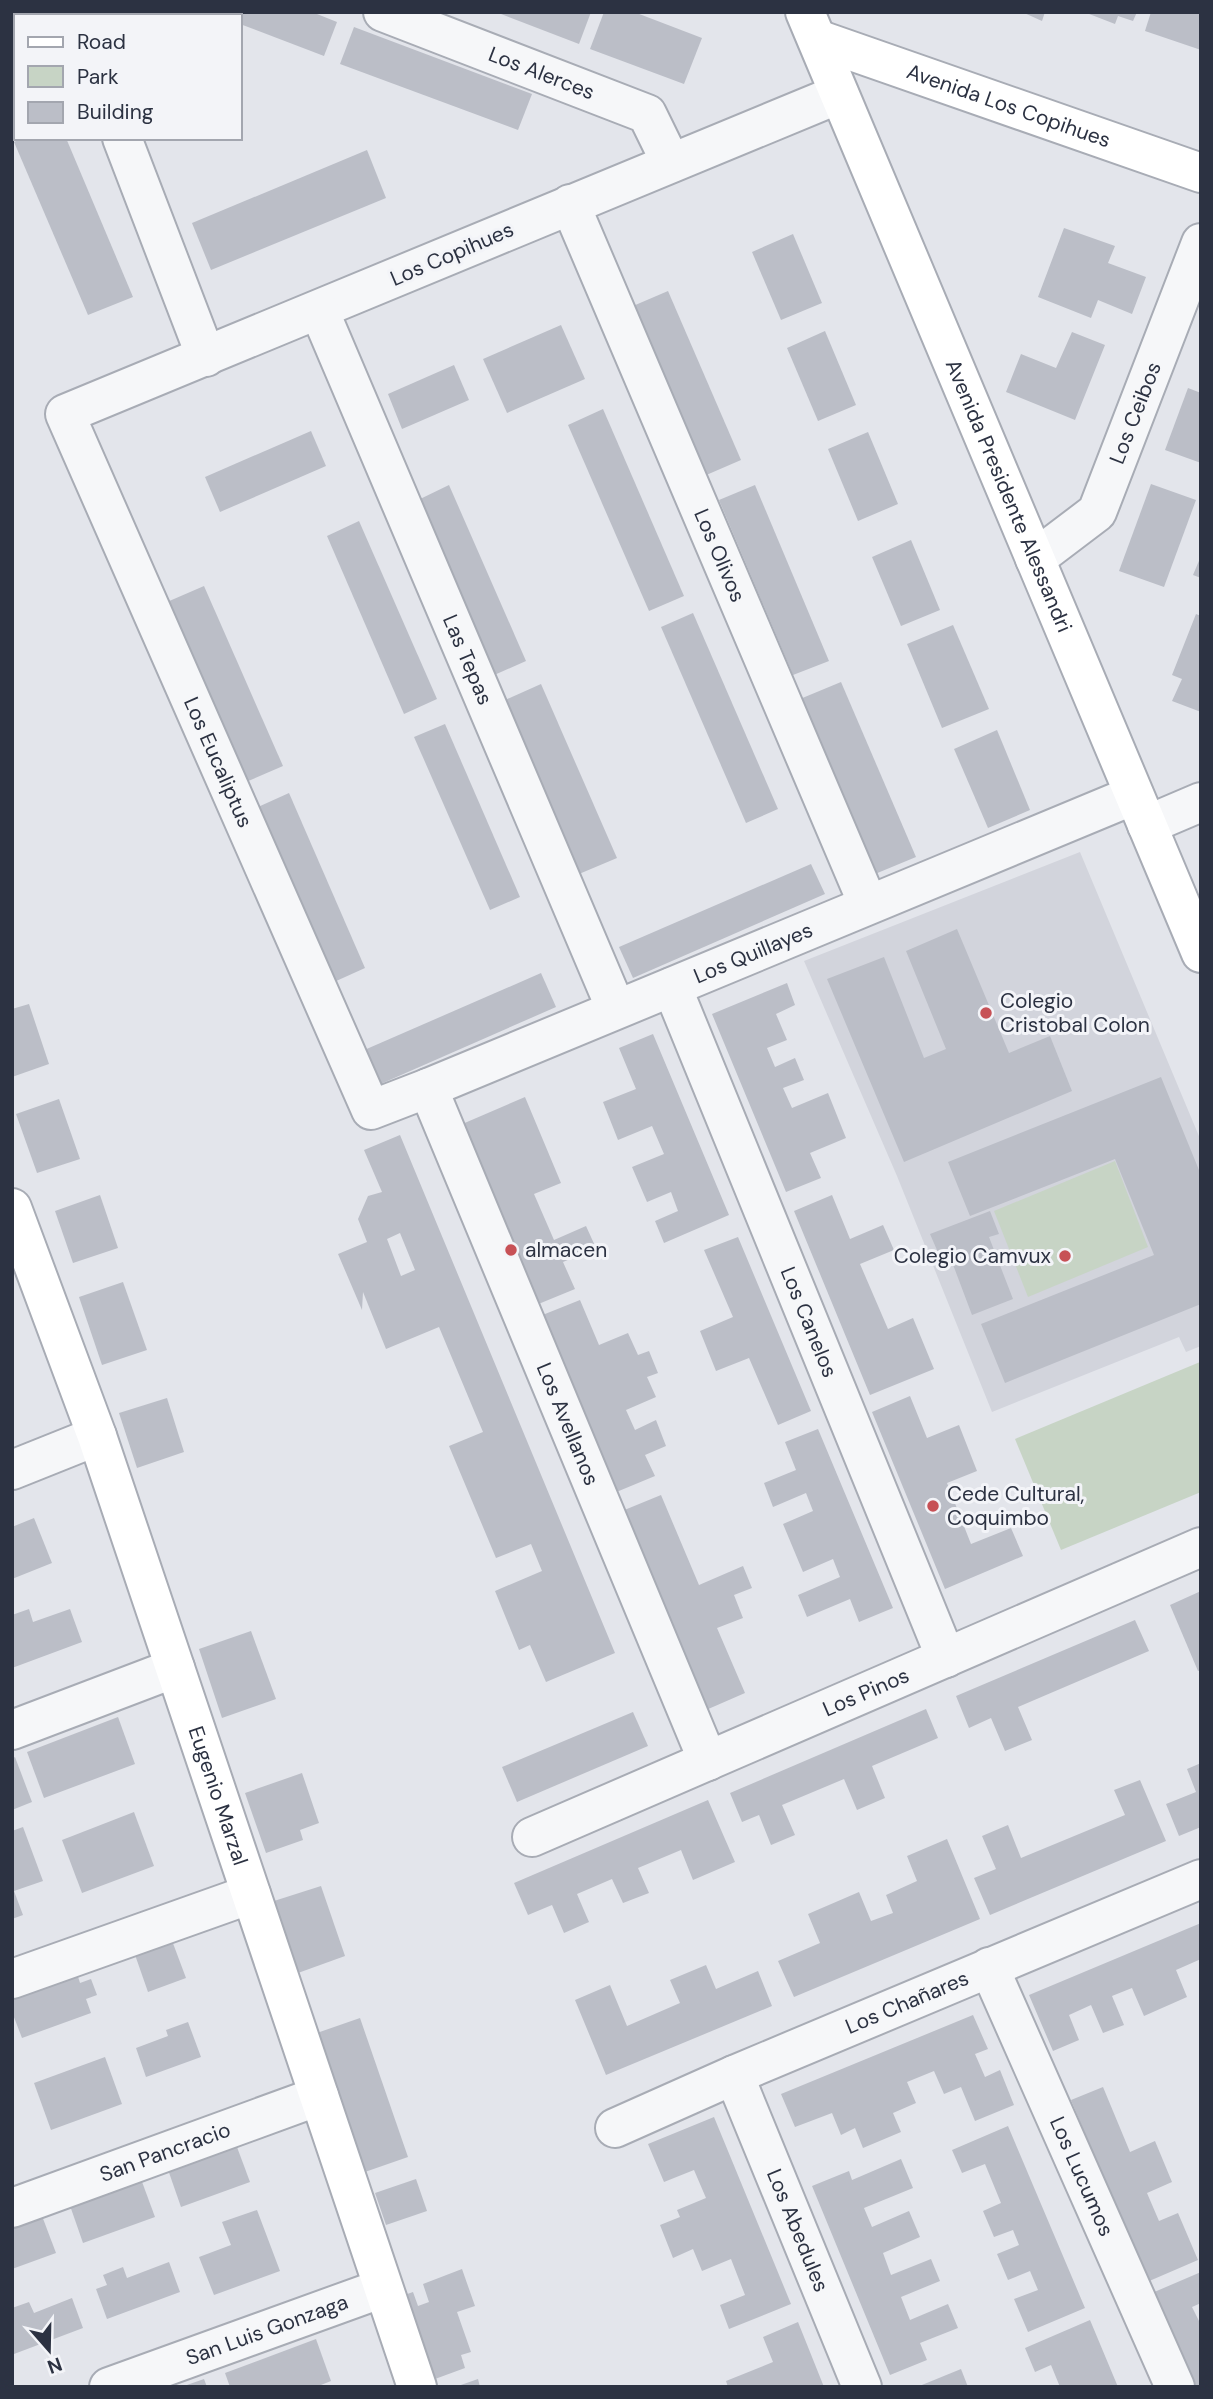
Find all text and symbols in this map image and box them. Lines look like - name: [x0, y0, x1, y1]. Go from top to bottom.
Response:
- legend: [14, 14, 242, 140]
- text: Road: [77, 28, 126, 56]
- street label: Los Alerces: [484, 40, 599, 106]
- street label: Avenida Los Copihues: [903, 57, 1114, 154]
- text: Park: [77, 63, 119, 91]
- text: Building: [77, 98, 154, 126]
- street label: Los Copihues: [386, 215, 518, 293]
- street label: Avenida Presidente Alessandri: [939, 355, 1078, 637]
- street label: Los Ceibos: [1103, 358, 1168, 468]
- street label: Los Olivos: [687, 505, 752, 606]
- street label: Las Tepas: [436, 610, 499, 709]
- street label: Los Eucaliptus: [177, 693, 259, 832]
- street label: Los Quillayes: [689, 916, 817, 990]
- place label: Colegio Cristobal Colon: [1000, 987, 1150, 1039]
- marker: Colegio Cristobal Colon: [978, 1005, 994, 1021]
- place label: almacen: [525, 1236, 607, 1264]
- marker: almacen: [503, 1242, 519, 1258]
- place label: Colegio Camvux: [894, 1242, 1051, 1270]
- marker: Colegio Camvux: [1057, 1248, 1073, 1264]
- street label: Los Canelos: [774, 1262, 844, 1382]
- street label: Los Avellanos: [530, 1358, 606, 1490]
- place label: Cede Cultural, Coquimbo: [947, 1480, 1085, 1532]
- marker: Cede Cultural, Coquimbo: [925, 1498, 941, 1514]
- street label: Los Pinos: [818, 1661, 914, 1723]
- street label: Eugenio Marzal: [182, 1723, 254, 1869]
- street label: Los Chañares: [841, 1964, 973, 2041]
- street label: Los Lucumos: [1043, 2112, 1120, 2241]
- street label: San Pancracio: [96, 2115, 234, 2189]
- street label: Los Abedules: [760, 2165, 836, 2296]
- street label: San Luis Gonzaga: [182, 2288, 352, 2372]
- north arrow: [14, 2315, 84, 2385]
- text: N: [44, 2351, 65, 2380]

